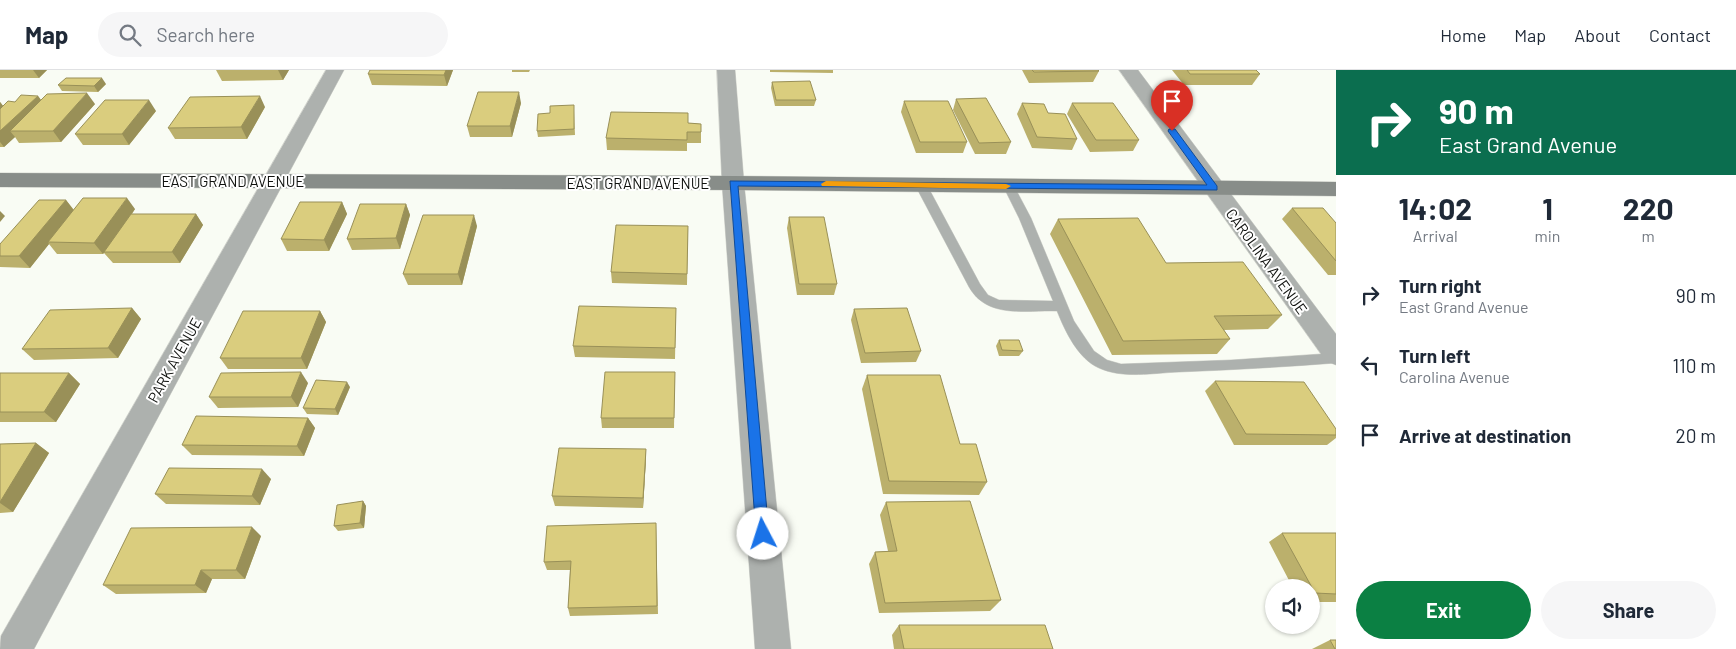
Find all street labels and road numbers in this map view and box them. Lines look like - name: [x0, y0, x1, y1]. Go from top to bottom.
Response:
- street label: EAST GRAND AVENUE: [162, 172, 304, 190]
- street label: EAST GRAND AVENUE: [567, 174, 709, 192]
- street label: CAROLINA AVENUE: [1223, 205, 1311, 317]
- street label: PARK AVENUE: [143, 315, 205, 405]

